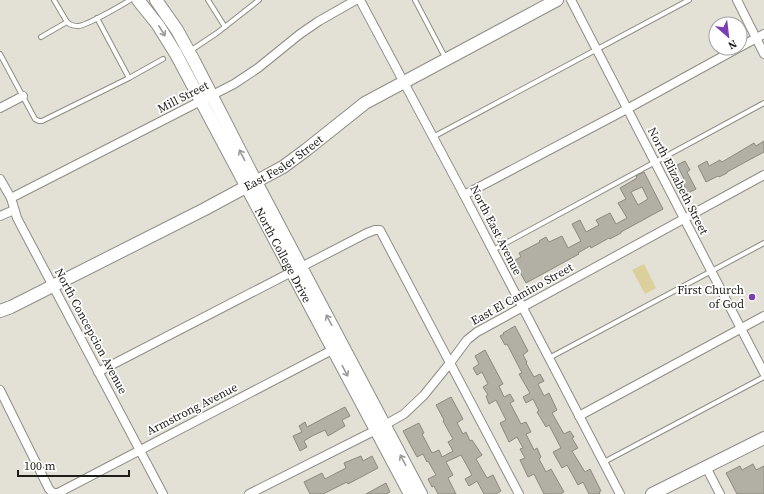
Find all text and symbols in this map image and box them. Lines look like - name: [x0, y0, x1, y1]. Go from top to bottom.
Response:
- north arrow: [708, 16, 748, 56]
- one-way arrow: [158, 25, 166, 36]
- text: N: [725, 36, 740, 53]
- street label: Mill Street: [155, 77, 211, 117]
- street label: North Elizabeth Street: [644, 125, 712, 237]
- street label: East Fesler Street: [241, 131, 326, 195]
- one-way arrow: [238, 149, 245, 161]
- street label: North East Avenue: [466, 182, 526, 278]
- street label: North College Drive: [251, 205, 315, 306]
- street label: East El Camino Street: [468, 259, 576, 329]
- street label: North Concepcion Avenue: [51, 265, 131, 397]
- place label: First Church of God: [677, 282, 744, 312]
- marker: First Church of God: [747, 292, 757, 302]
- one-way arrow: [325, 314, 332, 326]
- one-way arrow: [342, 365, 349, 377]
- street label: Armstrong Avenue: [144, 379, 240, 439]
- scale bar: [18, 452, 129, 478]
- one-way arrow: [398, 454, 406, 466]
- text: 100 m: [24, 458, 56, 474]

